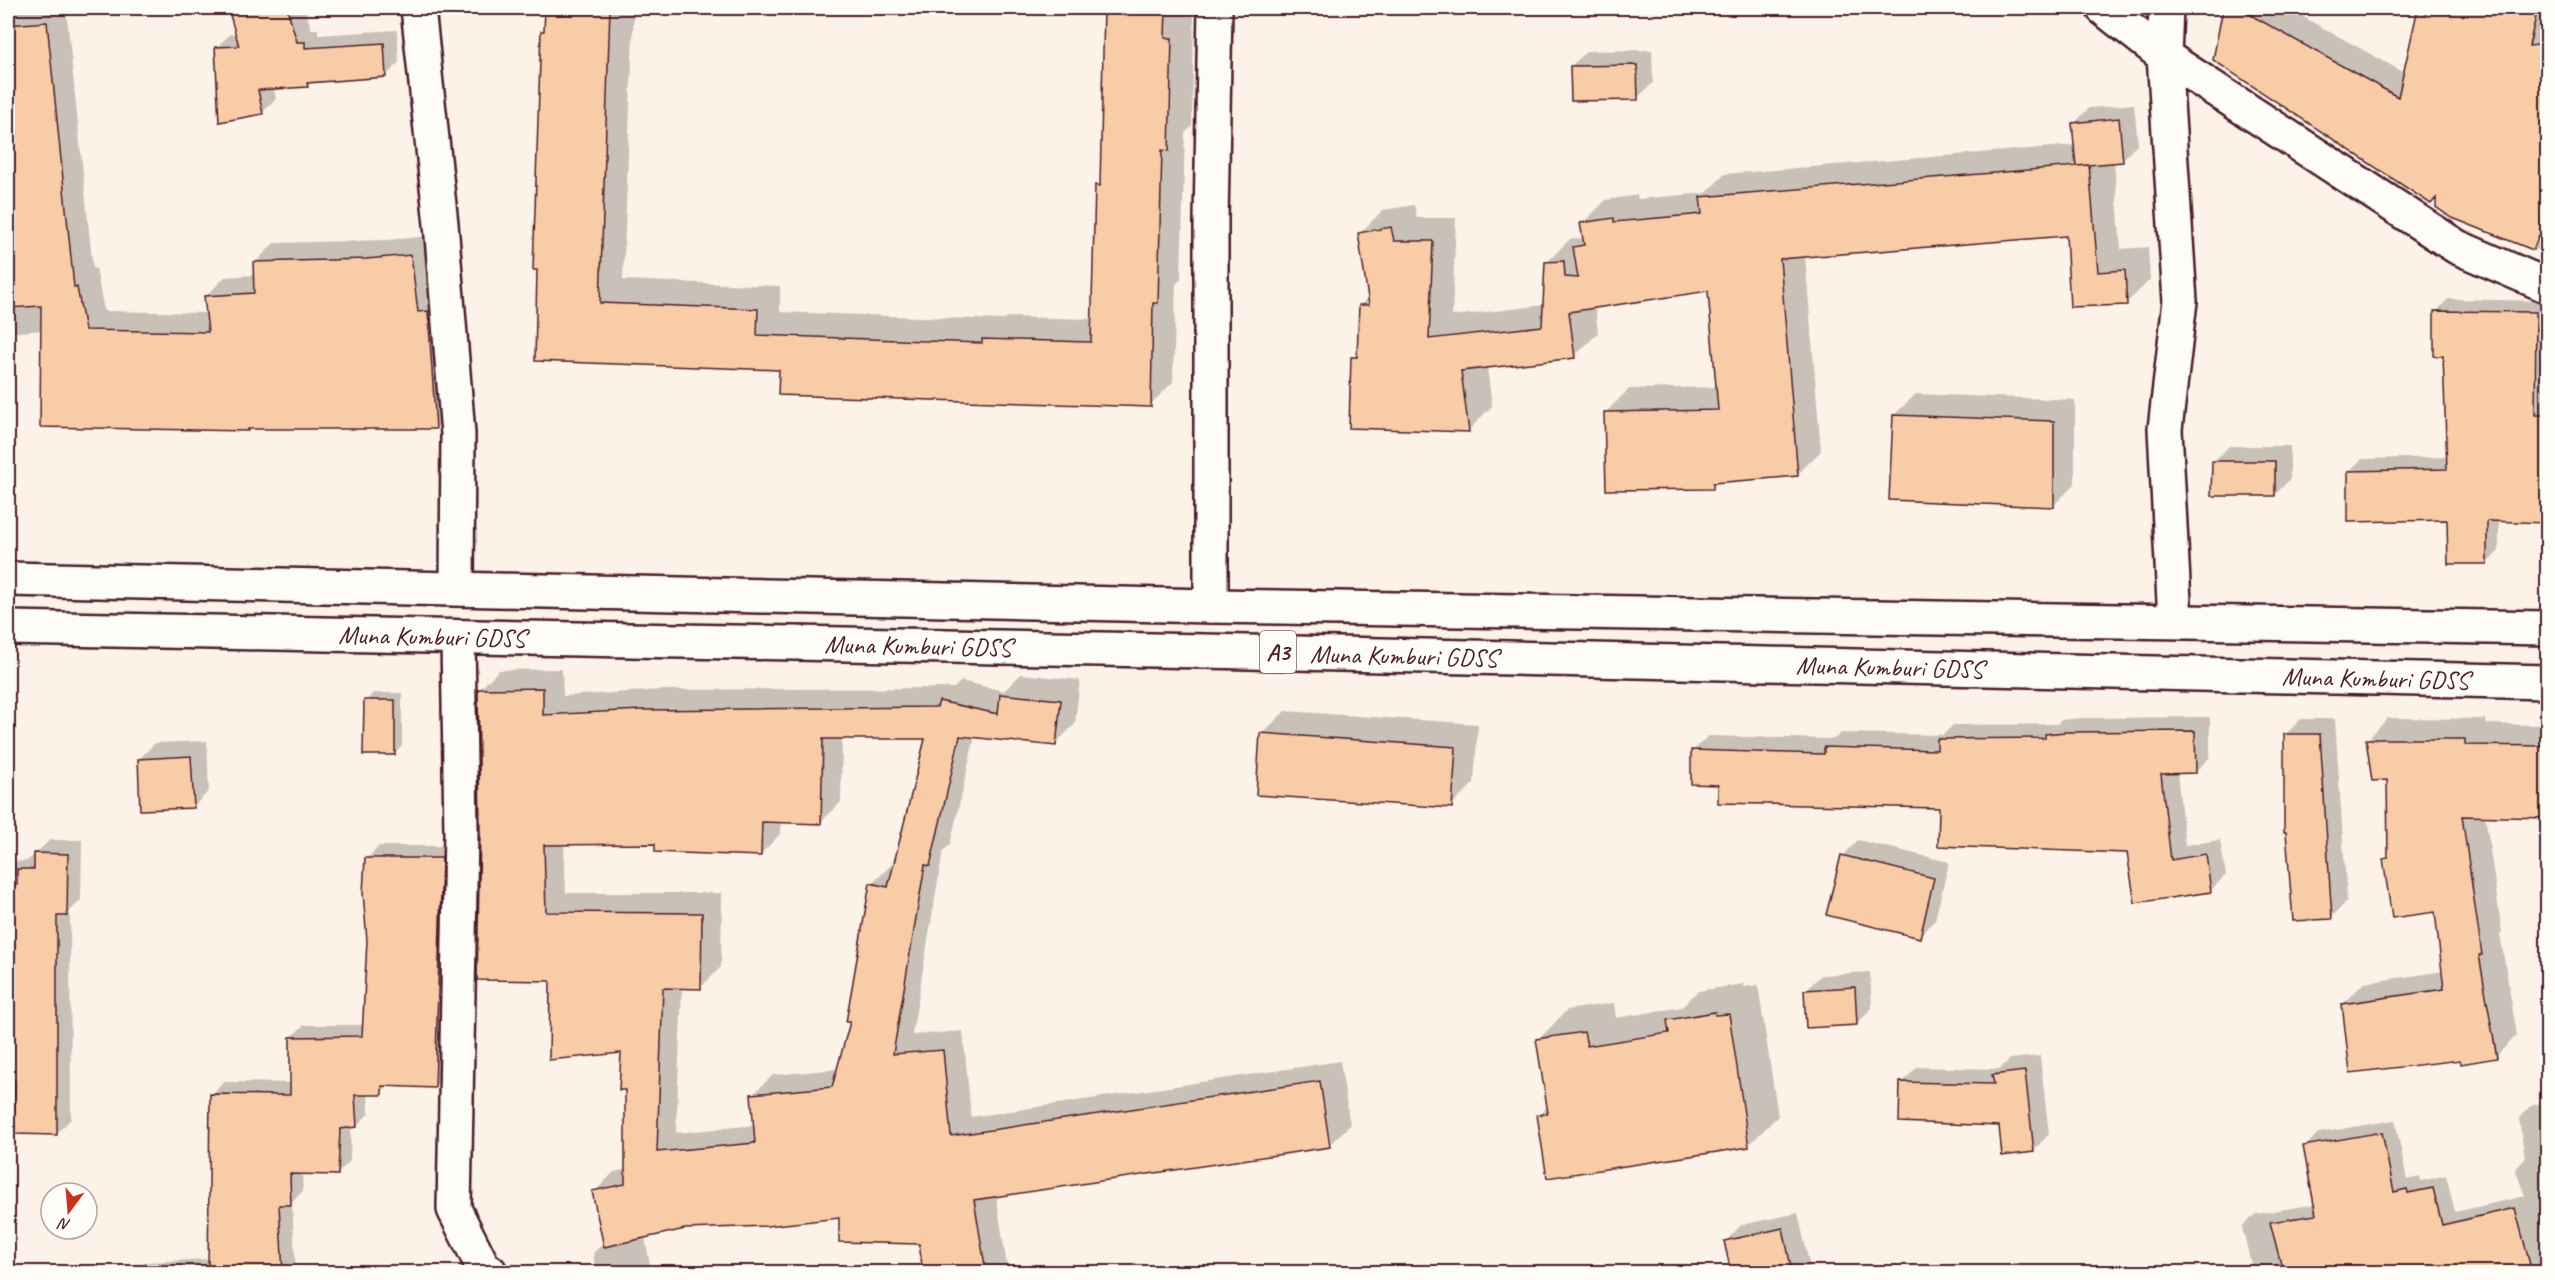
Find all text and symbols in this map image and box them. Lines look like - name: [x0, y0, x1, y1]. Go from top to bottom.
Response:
- street label: Muna Kumburi GDSS: [338, 618, 531, 655]
- street label: Muna Kumburi GDSS: [824, 628, 1017, 664]
- road number: A3: [1260, 631, 1296, 673]
- street label: Muna Kumburi GDSS: [1310, 637, 1503, 675]
- street label: Muna Kumburi GDSS: [1796, 649, 1989, 686]
- street label: Muna Kumburi GDSS: [2282, 660, 2475, 697]
- north arrow: [39, 1181, 99, 1241]
- text: N: [55, 1213, 73, 1235]

